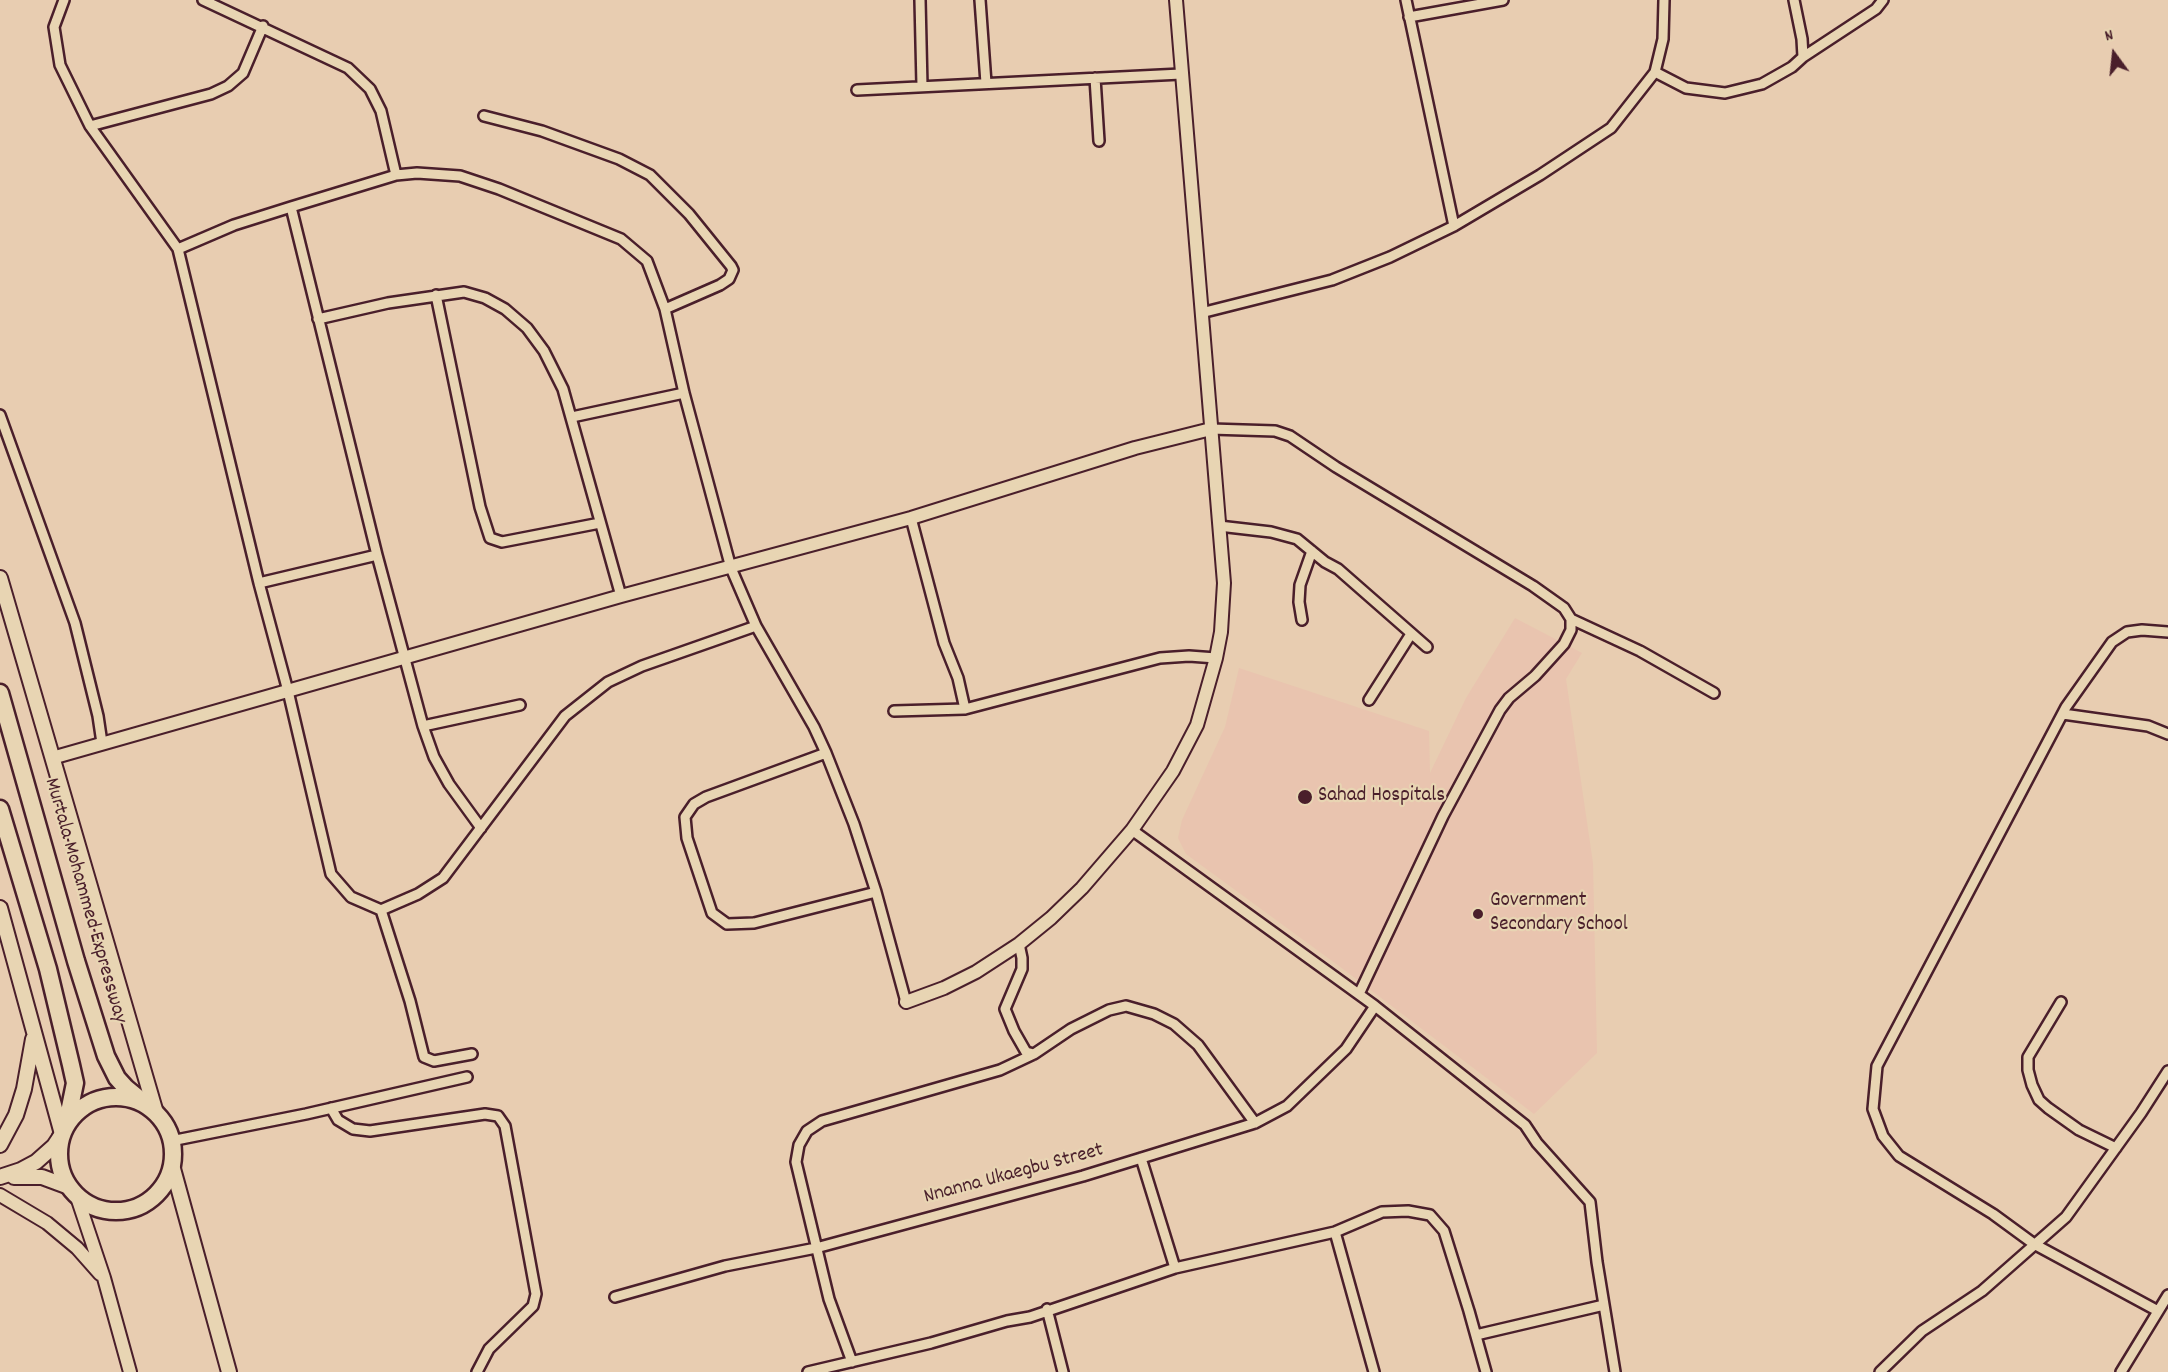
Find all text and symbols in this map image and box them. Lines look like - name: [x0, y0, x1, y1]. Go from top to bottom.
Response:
- north arrow: [2084, 24, 2144, 84]
- text: N: [2102, 24, 2116, 48]
- street label: Murtala Mohammed Expressway: [37, 776, 131, 1026]
- place label: Sahad Hospitals: [1318, 784, 1445, 810]
- marker: Sahad Hospitals: [1296, 788, 1314, 806]
- place label: Government Secondary School: [1490, 889, 1628, 939]
- marker: Government Secondary School: [1471, 907, 1485, 921]
- street label: Nnanna Ukaegbu Street: [921, 1139, 1107, 1211]

